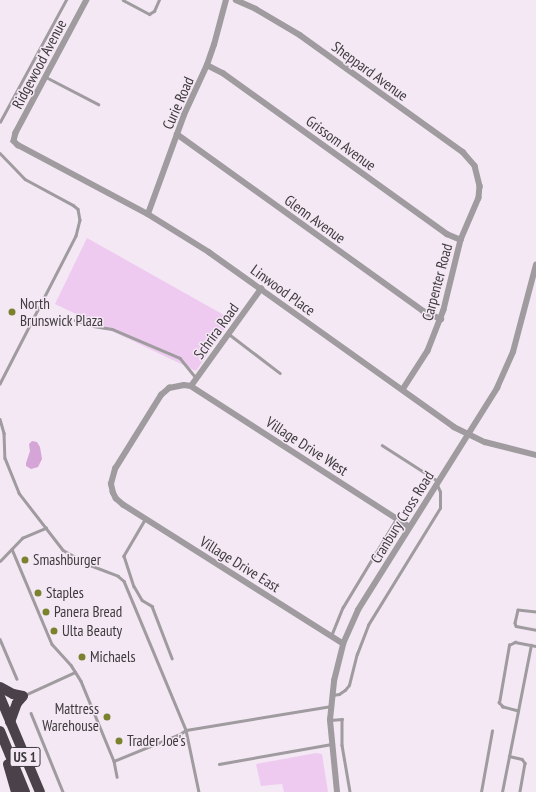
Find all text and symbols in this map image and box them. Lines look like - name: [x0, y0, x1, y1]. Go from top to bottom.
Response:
- street label: Ridgewood Avenue: [8, 16, 70, 112]
- street label: Sheppard Avenue: [328, 37, 412, 105]
- street label: Curie Road: [158, 74, 198, 132]
- street label: Grissom Avenue: [302, 112, 380, 174]
- street label: Glenn Avenue: [281, 191, 349, 247]
- street label: Carpenter Road: [418, 241, 456, 323]
- street label: Linwood Place: [247, 261, 319, 319]
- place label: North Brunswick Plaza: [20, 294, 103, 329]
- street label: Schrira Road: [190, 300, 242, 362]
- marker: North Brunswick Plaza: [7, 307, 17, 317]
- street label: Village Drive West: [263, 413, 351, 479]
- street label: Cranbury Cross Road: [366, 467, 438, 567]
- street label: Village Drive East: [197, 532, 283, 596]
- place label: Smashburger: [33, 551, 101, 569]
- marker: Smashburger: [20, 555, 30, 565]
- place label: Staples: [46, 584, 84, 602]
- marker: Staples: [33, 588, 43, 598]
- place label: Panera Bread: [54, 603, 122, 621]
- marker: Panera Bread: [41, 607, 51, 617]
- place label: Ulta Beauty: [62, 622, 122, 640]
- marker: Ulta Beauty: [49, 626, 59, 636]
- place label: Michaels: [90, 648, 136, 666]
- marker: Michaels: [77, 652, 87, 662]
- place label: Mattress Warehouse: [42, 699, 99, 734]
- marker: Mattress Warehouse: [102, 712, 112, 722]
- place label: Trader Joe's: [127, 732, 186, 750]
- marker: Trader Joe's: [114, 736, 124, 746]
- road number: US 1: [9, 745, 41, 769]

